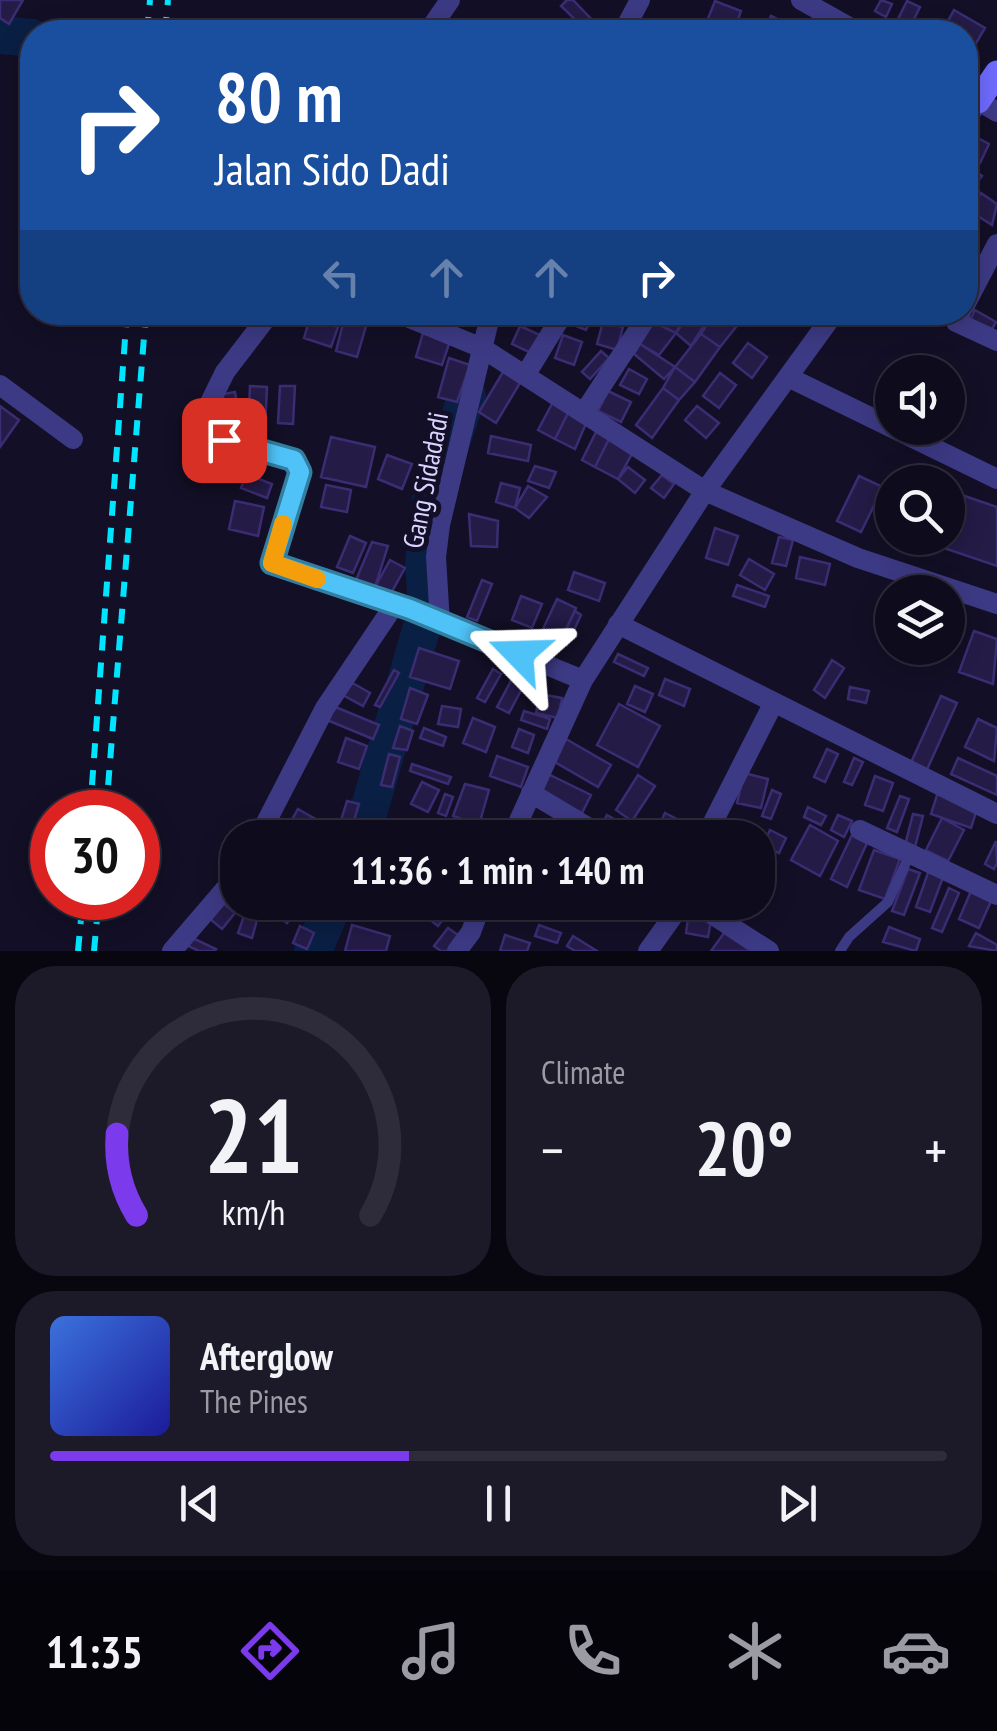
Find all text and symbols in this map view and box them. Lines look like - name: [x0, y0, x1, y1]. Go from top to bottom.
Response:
- text: 80 m: [215, 51, 343, 141]
- icon: right: [50, 60, 180, 190]
- text: Jalan Sido Dadi: [215, 139, 450, 197]
- icon: left: [314, 250, 369, 305]
- icon: ahead: [419, 250, 474, 305]
- icon: ahead: [524, 250, 579, 305]
- icon: right: [629, 250, 684, 305]
- map controls: [875, 355, 965, 665]
- button: sound: [875, 355, 965, 445]
- pin: [182, 398, 267, 483]
- street label: Gang Sidadadi: [394, 409, 456, 551]
- icon: arrive: [197, 413, 252, 468]
- button: search: [875, 465, 965, 555]
- button: layers: [875, 575, 965, 665]
- position arrow: [467, 602, 571, 706]
- speed limit sign: 30: [30, 790, 160, 920]
- text: 11:36 · 1 min · 140 m: [351, 845, 644, 894]
- text: Climate: [541, 1051, 625, 1093]
- text: 21: [203, 1067, 303, 1202]
- text: 20°: [694, 1100, 794, 1197]
- text: −: [541, 1114, 564, 1185]
- text: +: [924, 1114, 947, 1185]
- text: km/h: [221, 1189, 285, 1235]
- text: Afterglow: [200, 1331, 333, 1380]
- text: The Pines: [200, 1380, 308, 1422]
- icon: previous: [172, 1476, 227, 1531]
- icon: pause: [471, 1476, 526, 1531]
- icon: next: [770, 1476, 825, 1531]
- icon: directions: [235, 1616, 305, 1686]
- icon: music: [396, 1616, 466, 1686]
- icon: phone: [558, 1616, 628, 1686]
- icon: climate: [720, 1616, 790, 1686]
- icon: car: [881, 1616, 951, 1686]
- text: 11:35: [46, 1622, 143, 1680]

